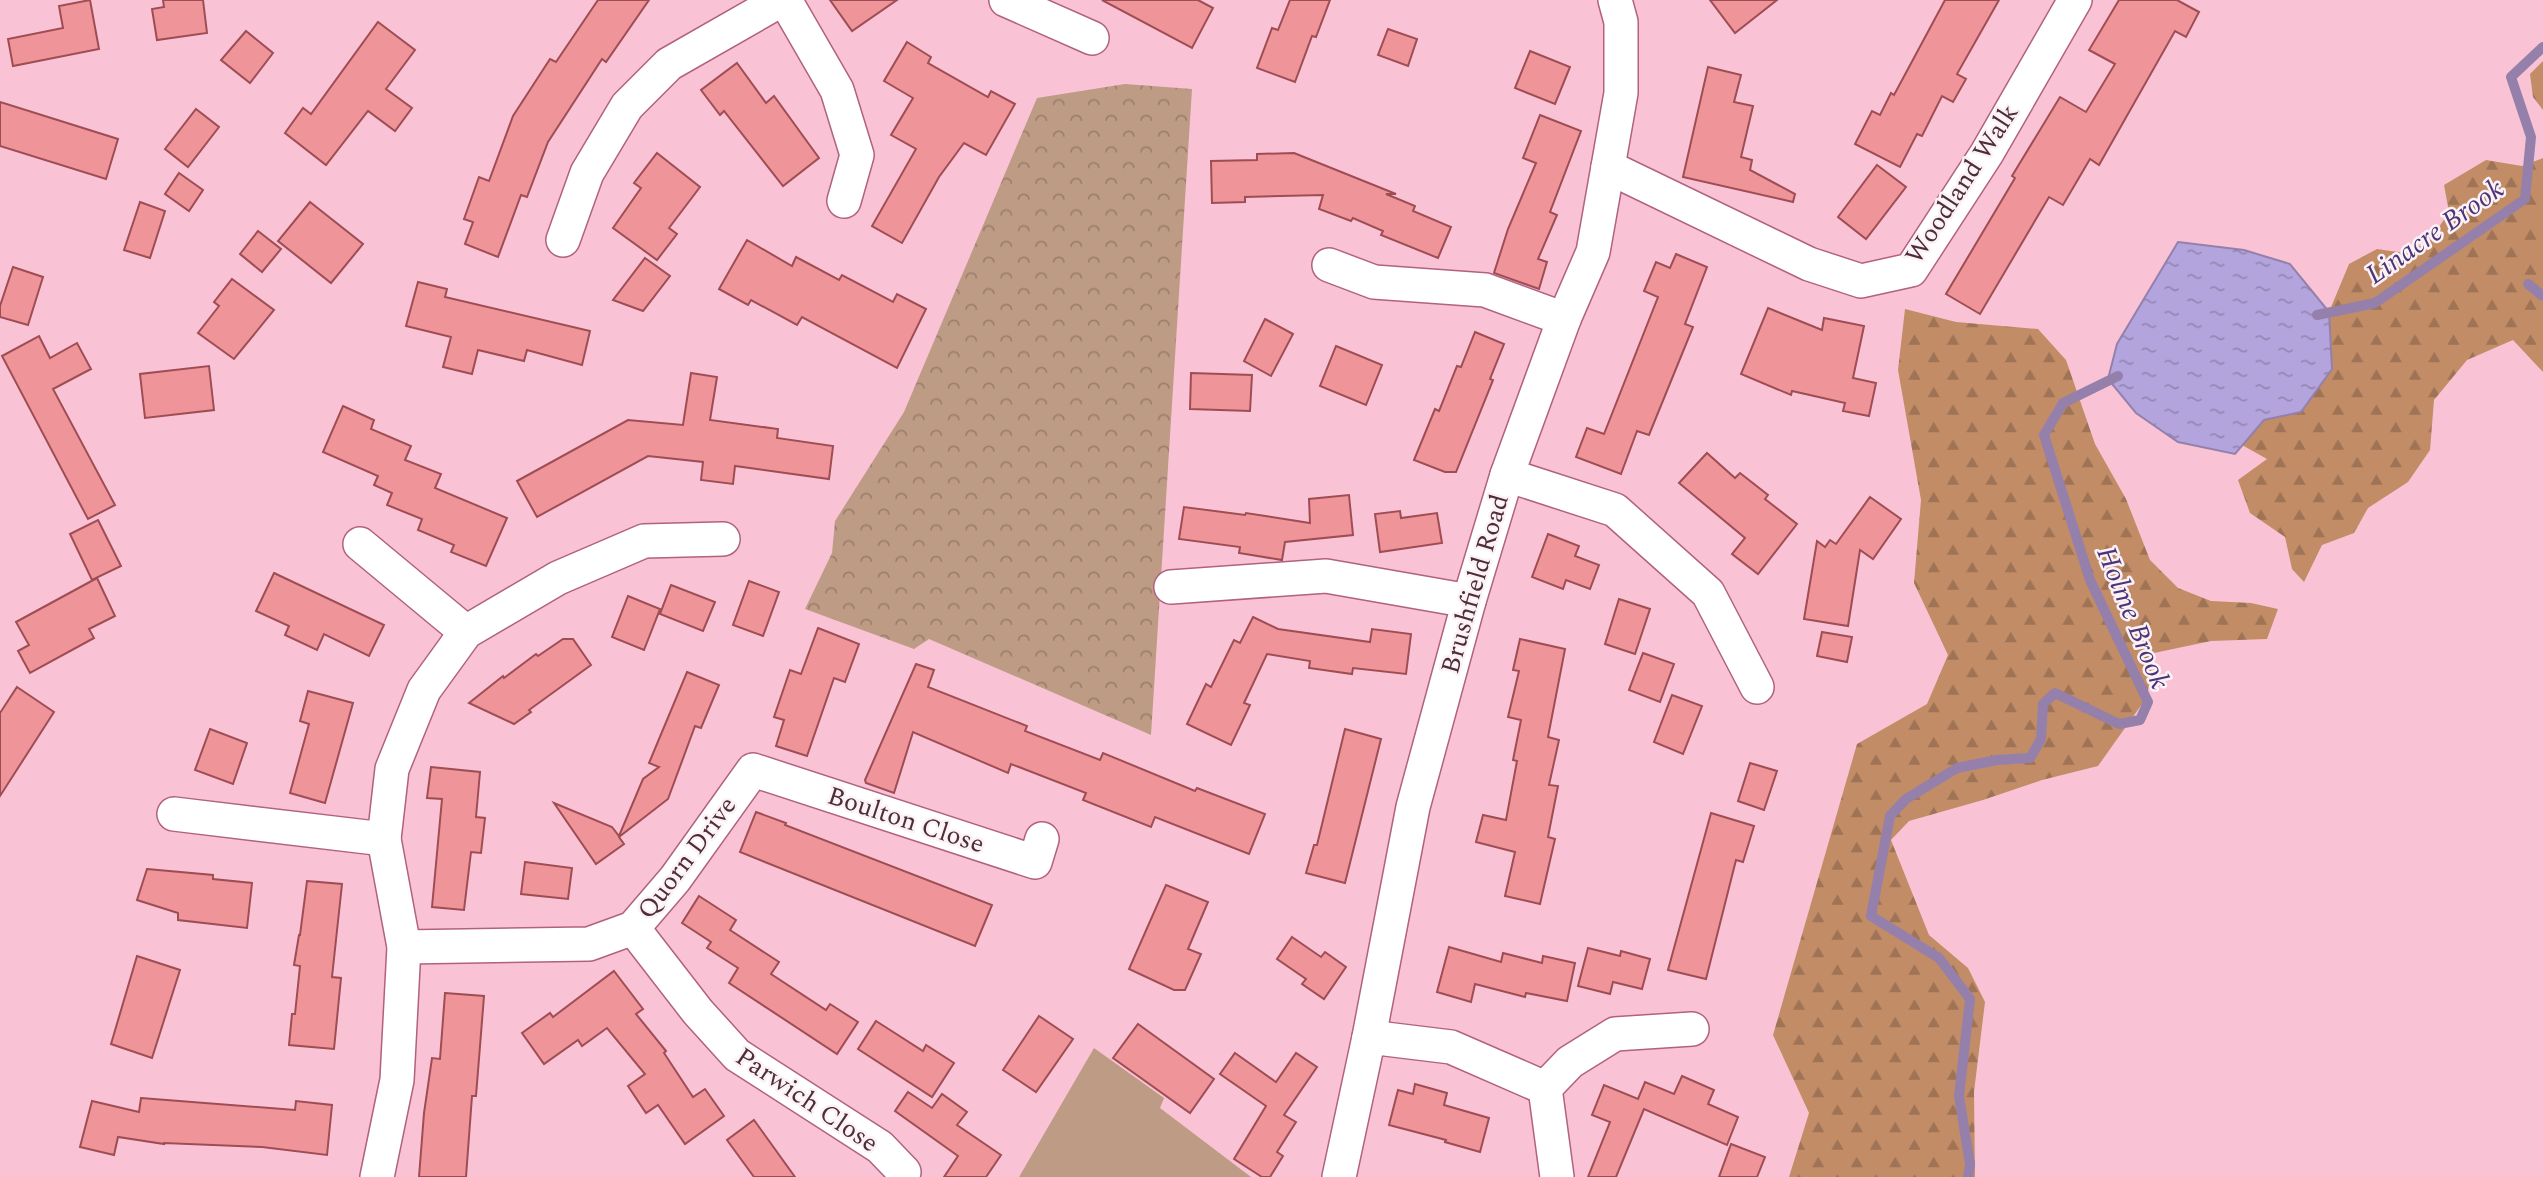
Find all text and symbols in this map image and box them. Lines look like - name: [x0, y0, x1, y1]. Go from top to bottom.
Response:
- street label: Woodland Walk: [1895, 96, 2029, 272]
- water label: Linacre Brook: [2357, 168, 2513, 296]
- street label: Brushfield Road: [1430, 489, 1520, 679]
- water label: Holme Brook: [2085, 540, 2181, 696]
- street label: Boulton Close: [822, 776, 990, 864]
- street label: Quorn Drive: [627, 788, 747, 928]
- street label: Parwich Close: [727, 1037, 887, 1163]

